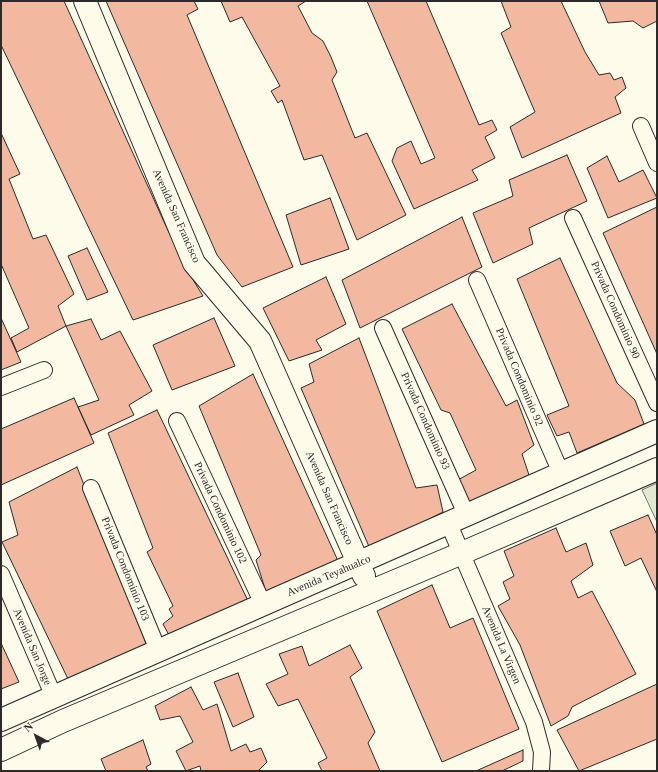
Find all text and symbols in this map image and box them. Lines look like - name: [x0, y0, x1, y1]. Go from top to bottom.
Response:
- street label: Avenida San Francisco: [149, 167, 203, 265]
- street label: Privada Condominio 90: [588, 259, 642, 361]
- street label: Privada Condominio 92: [492, 326, 546, 428]
- street label: Privada Condominio 93: [398, 370, 452, 472]
- street label: Avenida San Francisco: [302, 449, 356, 547]
- street label: Privada Condominio 102: [191, 460, 249, 566]
- street label: Privada Condominio 103: [98, 515, 152, 623]
- street label: Avenida Teyahualco: [285, 552, 373, 600]
- street label: Avenida La Virgen: [479, 604, 523, 686]
- street label: Avenida San Jorge: [10, 607, 54, 687]
- north arrow: [16, 716, 56, 756]
- text: N: [21, 720, 35, 734]

